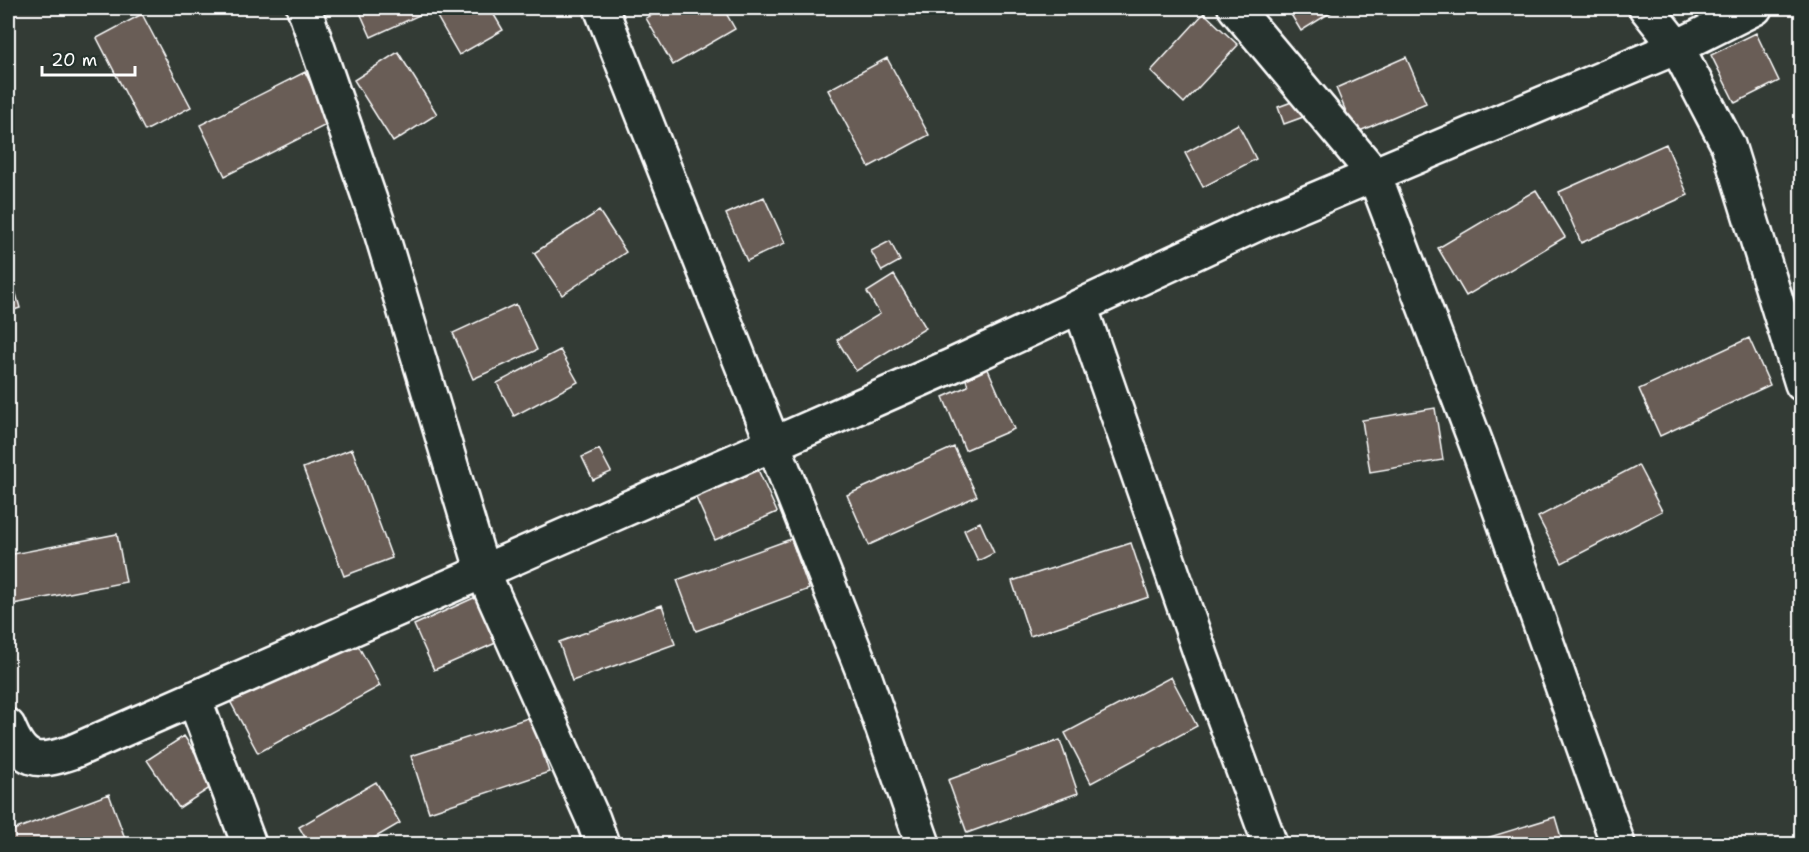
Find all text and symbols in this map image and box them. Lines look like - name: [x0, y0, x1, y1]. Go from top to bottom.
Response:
- scale bar: [42, 39, 135, 77]
- text: 20 m: [51, 48, 97, 72]

